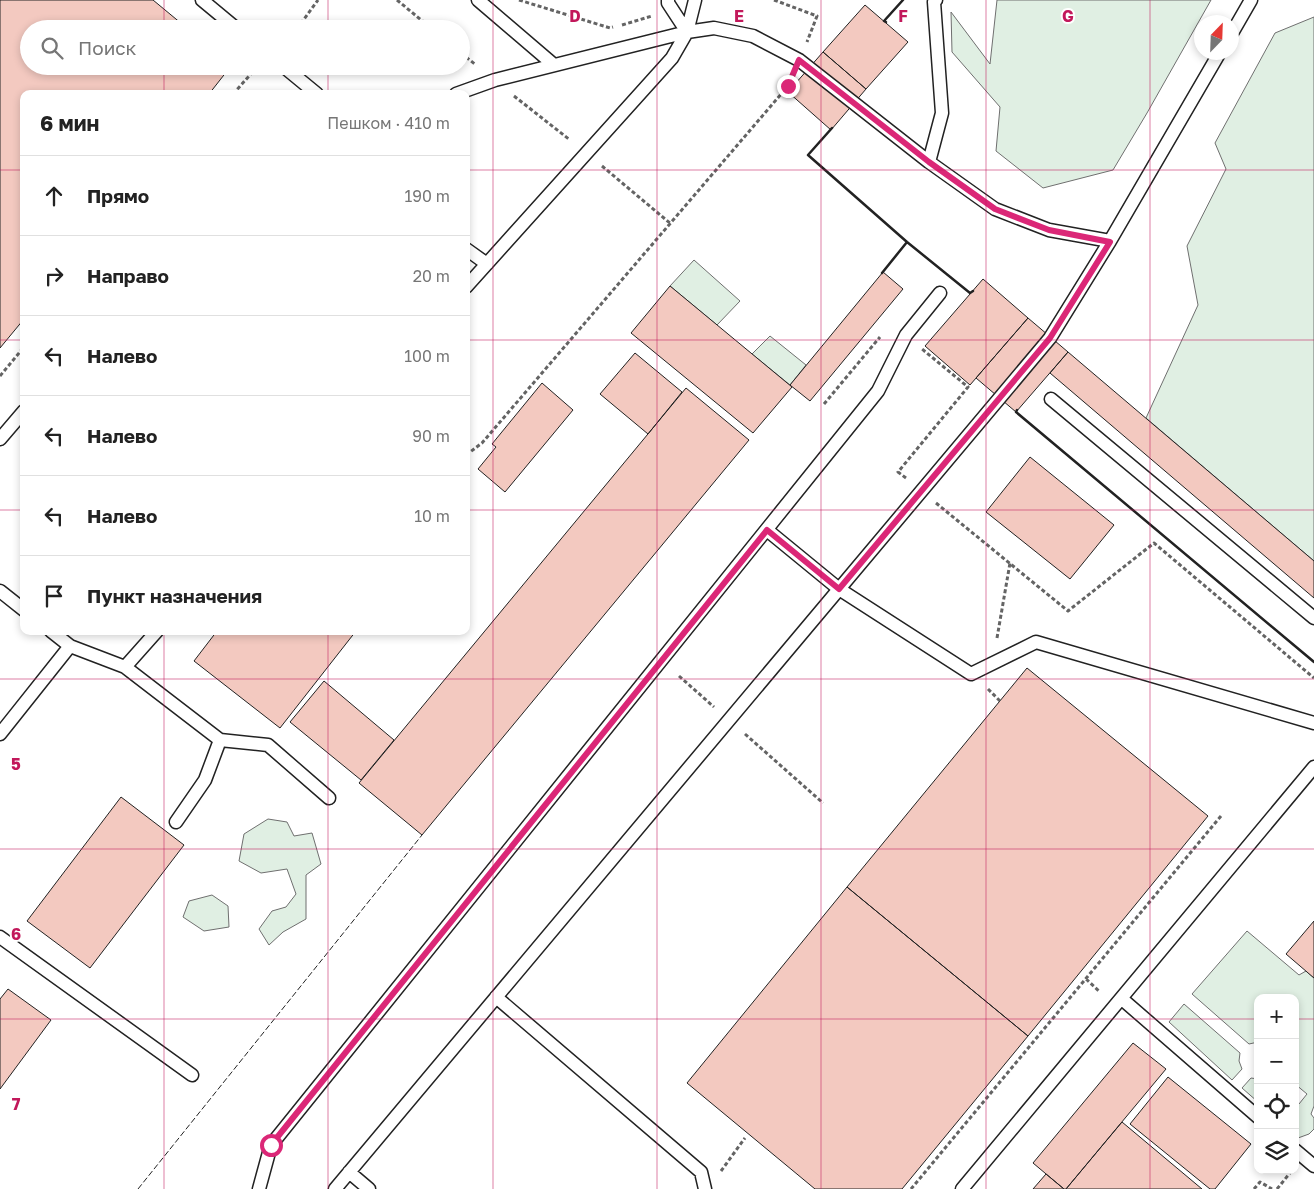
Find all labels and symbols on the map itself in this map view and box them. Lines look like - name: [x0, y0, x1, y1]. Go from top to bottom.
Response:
- text: D: [569, 6, 581, 26]
- text: E: [734, 6, 744, 26]
- text: F: [898, 6, 908, 26]
- text: G: [1062, 6, 1074, 26]
- north arrow: [1194, 15, 1239, 60]
- route end: [777, 75, 800, 98]
- text: 5: [11, 754, 21, 774]
- text: 6: [11, 924, 21, 944]
- text: 7: [12, 1094, 21, 1114]
- route start: [260, 1134, 283, 1157]

